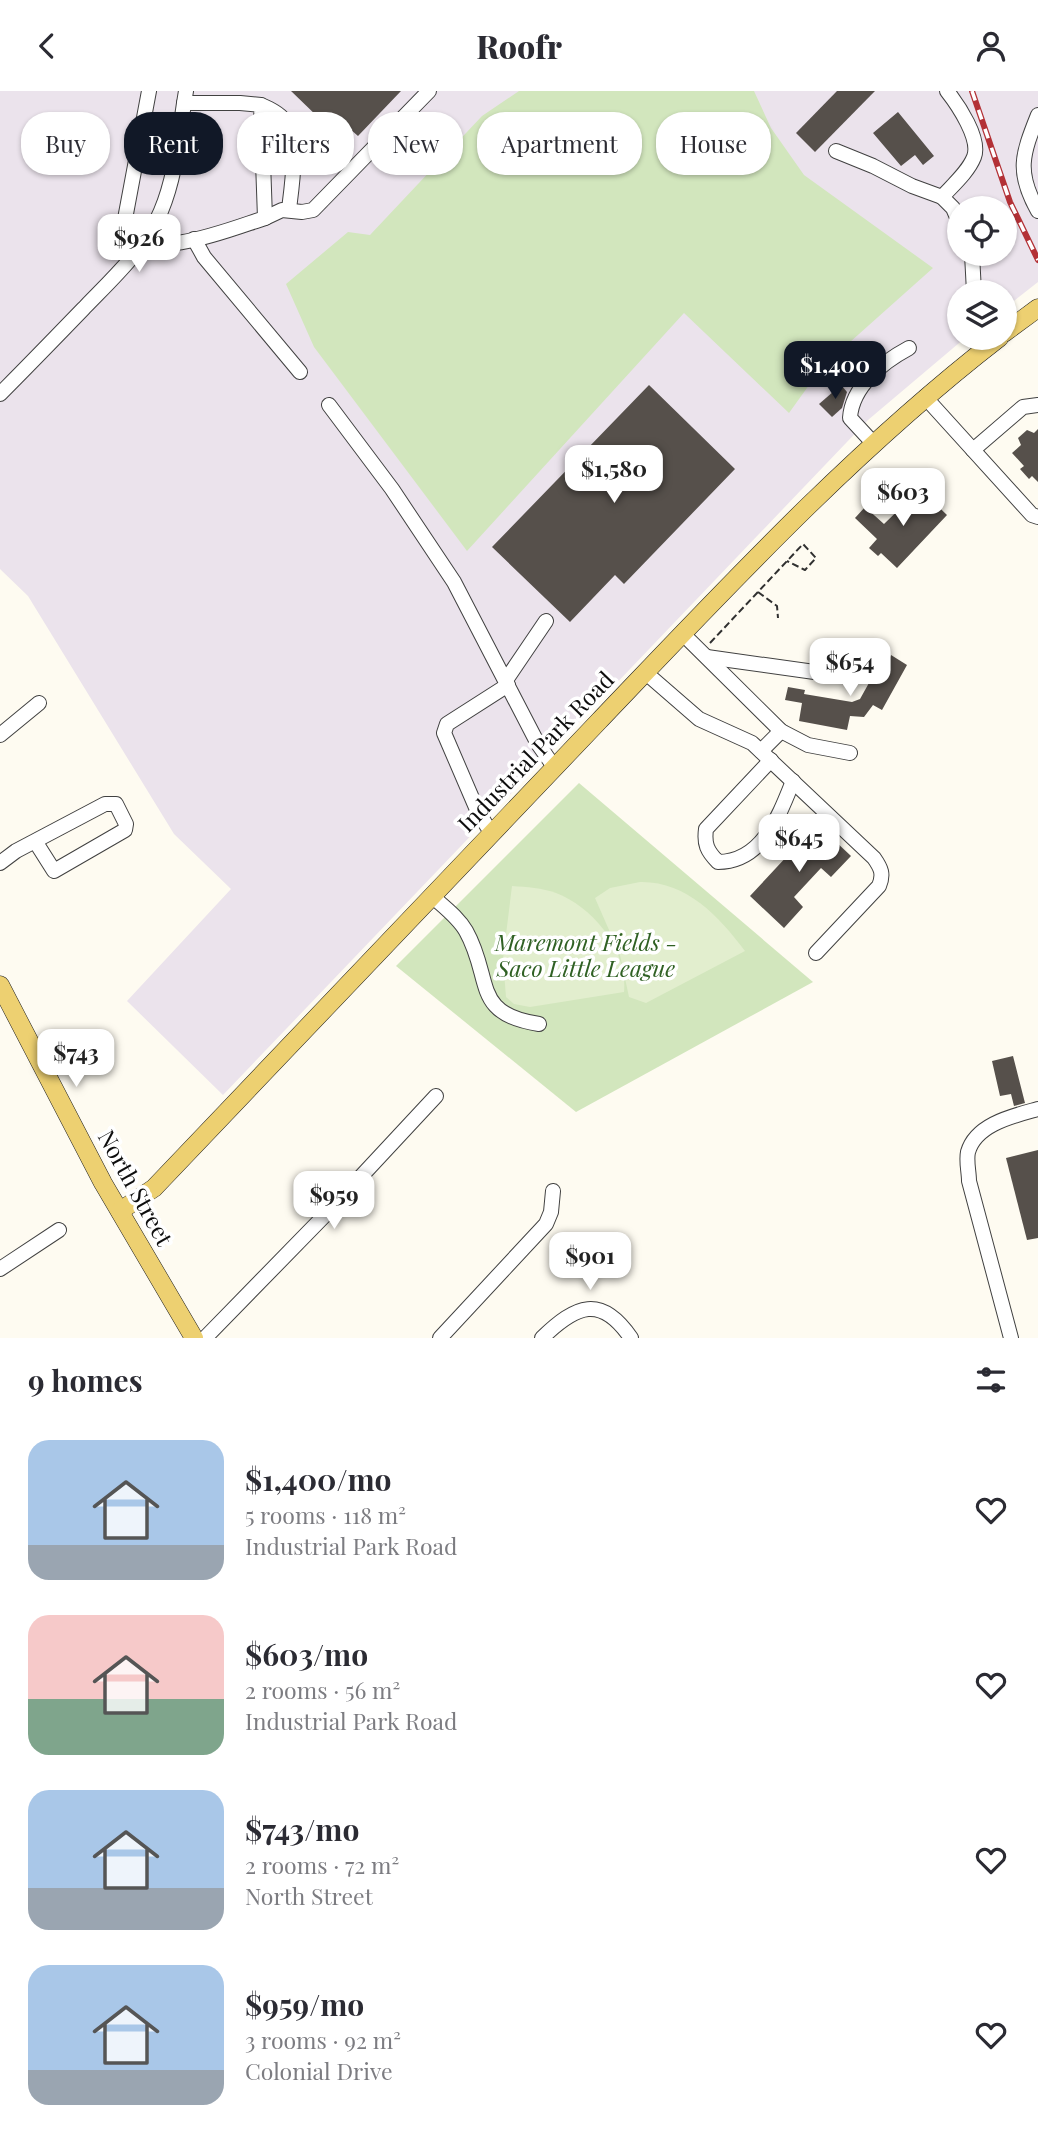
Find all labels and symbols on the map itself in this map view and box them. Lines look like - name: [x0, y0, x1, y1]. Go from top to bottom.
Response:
- pin: $926: [98, 215, 180, 274]
- pin: $1,400: [778, 341, 892, 401]
- pin: $1,580: [557, 445, 671, 505]
- pin: $603: [862, 469, 944, 528]
- pin: $654: [809, 639, 891, 698]
- street label: Industrial Park Road: [450, 664, 620, 838]
- pin: $645: [758, 815, 840, 874]
- park label: Maremont Fields - Saco Little League: [494, 926, 677, 983]
- pin: $743: [35, 1030, 117, 1089]
- street label: North Street: [92, 1124, 181, 1251]
- pin: $959: [293, 1171, 375, 1231]
- pin: $901: [549, 1233, 631, 1292]

